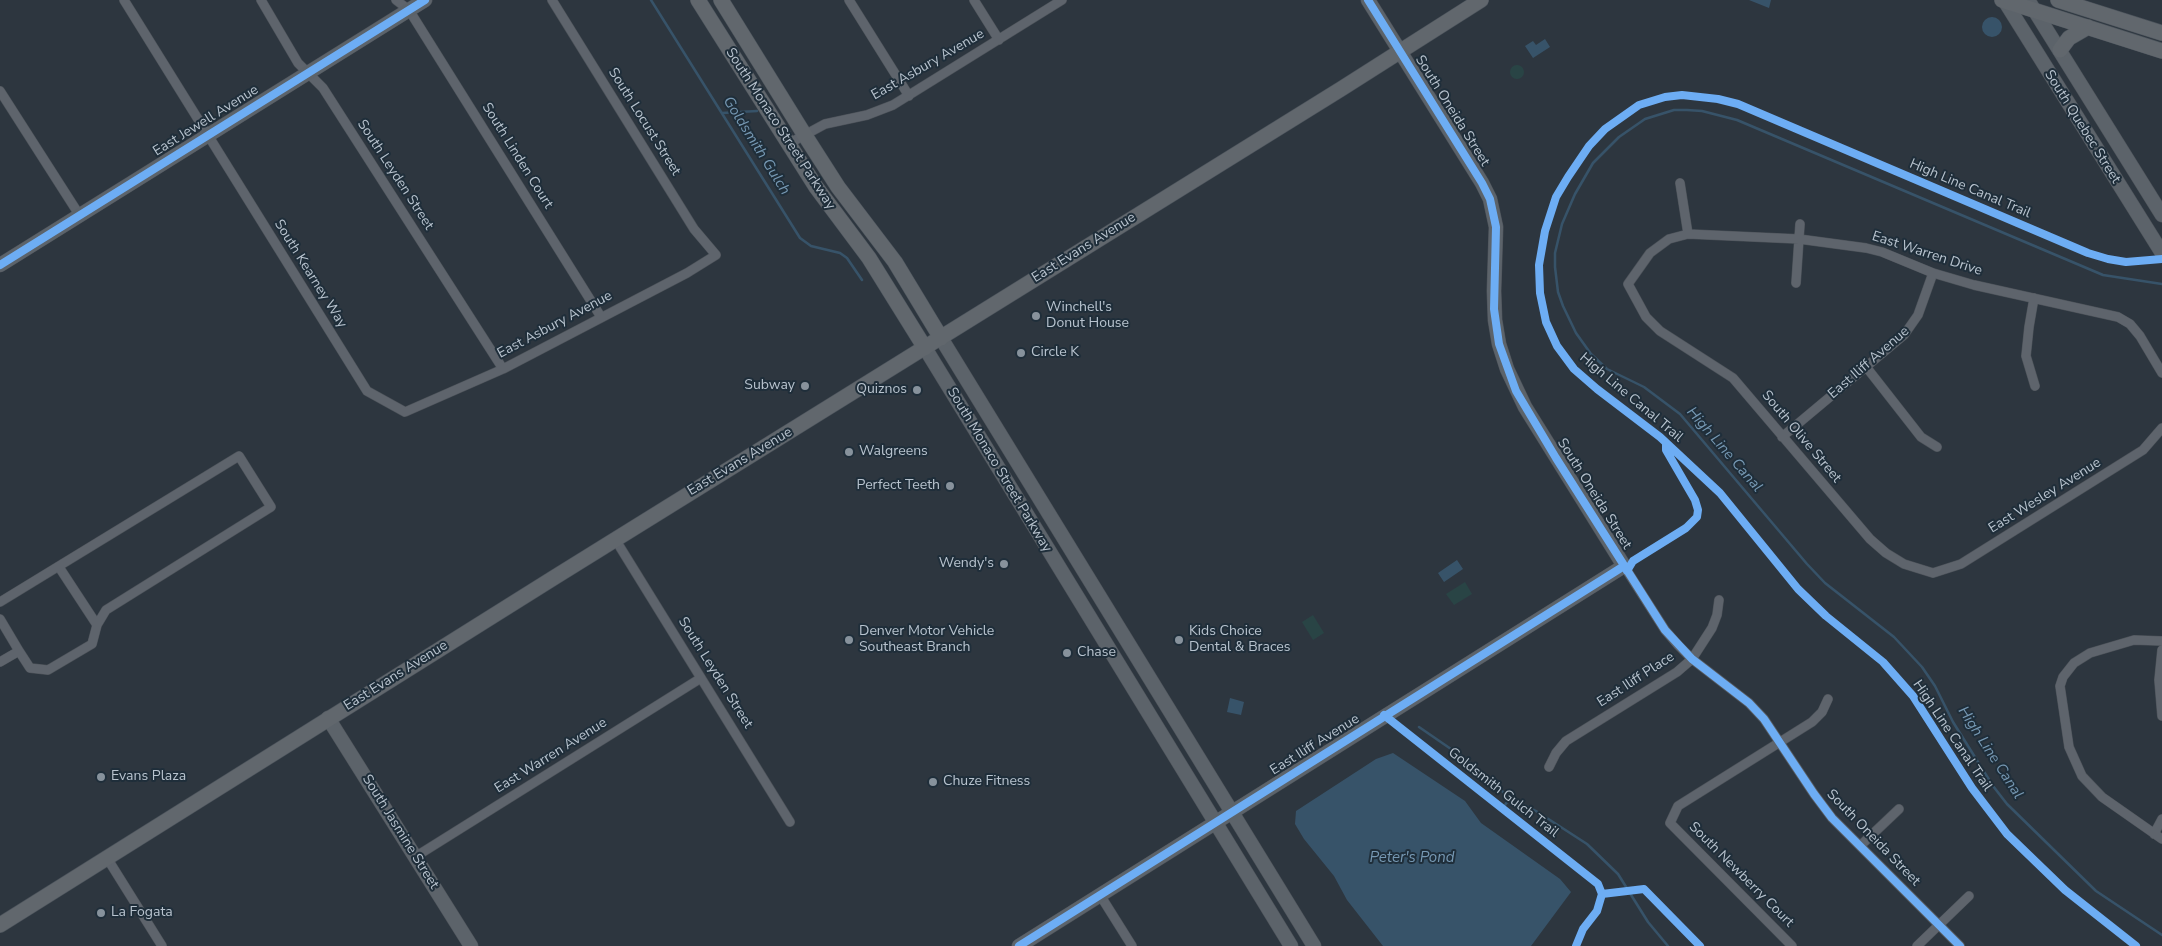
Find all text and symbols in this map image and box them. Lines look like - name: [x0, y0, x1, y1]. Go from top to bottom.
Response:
- street label: East Asbury Avenue: [869, 26, 987, 104]
- street label: South Monaco Street Parkway: [721, 45, 839, 213]
- street label: South Oneida Street: [1411, 53, 1493, 169]
- street label: South Locust Street: [604, 65, 684, 179]
- street label: South Quebec Street: [2040, 67, 2124, 187]
- street label: East Jewell Avenue: [150, 82, 262, 160]
- water label: Goldsmith Gulch: [719, 93, 793, 199]
- street label: South Linden Court: [478, 100, 556, 212]
- street label: South Leyden Street: [353, 117, 437, 233]
- street label: High Line Canal Trail: [1907, 156, 2033, 222]
- street label: East Evans Avenue: [1029, 209, 1139, 287]
- street label: South Kearney Way: [270, 217, 350, 331]
- street label: East Warren Drive: [1870, 228, 1984, 280]
- street label: East Asbury Avenue: [495, 288, 615, 362]
- place label: Winchell's Donut House: [1046, 300, 1129, 332]
- marker: Winchell's Donut House: [1030, 310, 1042, 322]
- street label: East Iliff Avenue: [1825, 323, 1913, 403]
- place label: Circle K: [1031, 345, 1079, 361]
- marker: Circle K: [1015, 347, 1027, 359]
- street label: High Line Canal Trail: [1576, 350, 1686, 446]
- place label: Subway: [744, 378, 795, 394]
- marker: Subway: [799, 380, 811, 392]
- place label: Quiznos: [856, 382, 907, 398]
- marker: Quiznos: [911, 384, 923, 396]
- street label: South Monaco Street Parkway: [943, 385, 1055, 555]
- street label: South Olive Street: [1758, 387, 1844, 487]
- water label: High Line Canal: [1682, 404, 1766, 496]
- street label: East Evans Avenue: [685, 424, 795, 500]
- street label: South Oneida Street: [1553, 436, 1635, 552]
- place label: Walgreens: [859, 444, 928, 460]
- marker: Walgreens: [843, 446, 855, 458]
- street label: East Wesley Avenue: [1986, 455, 2104, 537]
- place label: Perfect Teeth: [857, 478, 940, 494]
- marker: Perfect Teeth: [944, 480, 956, 492]
- place label: Wendy's: [939, 556, 994, 572]
- marker: Wendy's: [998, 558, 1010, 570]
- street label: South Leyden Street: [674, 614, 756, 732]
- place label: Denver Motor Vehicle Southeast Branch: [859, 624, 994, 656]
- place label: Kids Choice Dental & Braces: [1189, 624, 1290, 656]
- marker: Denver Motor Vehicle Southeast Branch: [843, 634, 855, 646]
- marker: Kids Choice Dental & Braces: [1173, 634, 1185, 646]
- street label: East Evans Avenue: [341, 637, 451, 715]
- place label: Chase: [1077, 645, 1116, 661]
- marker: Chase: [1061, 647, 1073, 659]
- street label: East Iliff Place: [1594, 649, 1678, 711]
- street label: High Line Canal Trail: [1909, 677, 1995, 795]
- water label: High Line Canal: [1953, 703, 2027, 803]
- street label: East Iliff Avenue: [1267, 711, 1363, 779]
- street label: East Warren Avenue: [492, 715, 610, 797]
- street label: Goldsmith Gulch Trail: [1444, 745, 1562, 841]
- place label: Evans Plaza: [111, 769, 186, 785]
- marker: Evans Plaza: [95, 771, 107, 783]
- street label: South Jasmine Street: [358, 772, 442, 892]
- place label: Chuze Fitness: [943, 774, 1030, 790]
- marker: Chuze Fitness: [927, 776, 939, 788]
- street label: South Oneida Street: [1823, 786, 1923, 890]
- street label: South Newberry Court: [1685, 819, 1797, 931]
- water label: Peter's Pond: [1370, 849, 1454, 867]
- place label: La Fogata: [111, 905, 173, 921]
- marker: La Fogata: [95, 907, 107, 919]

